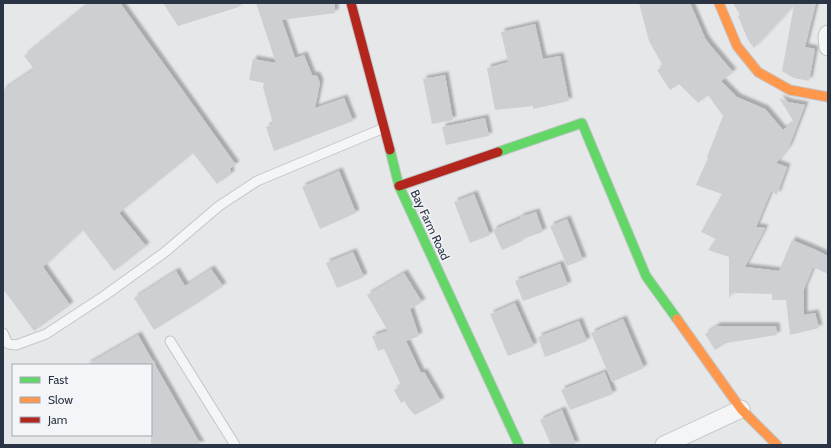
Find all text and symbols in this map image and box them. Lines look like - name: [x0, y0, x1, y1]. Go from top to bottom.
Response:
- street label: Bay Farm Road: [408, 187, 453, 262]
- legend: [12, 364, 152, 436]
- text: Fast: [48, 372, 68, 387]
- text: Slow: [48, 392, 73, 407]
- text: Jam: [47, 412, 67, 427]

